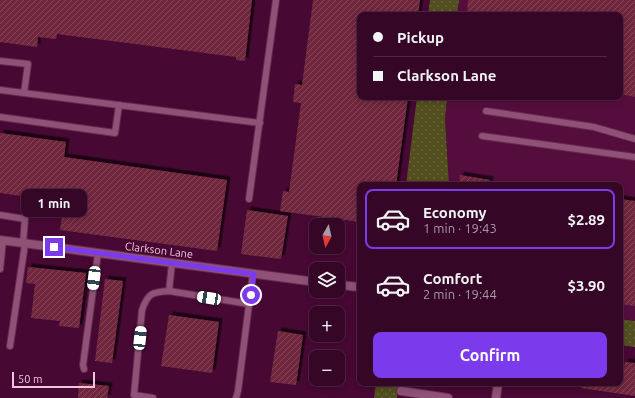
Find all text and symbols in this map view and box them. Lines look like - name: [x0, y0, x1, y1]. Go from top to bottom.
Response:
- text: Pickup: [397, 29, 444, 46]
- text: Clarkson Lane: [397, 67, 496, 84]
- callout: 1 min: [21, 189, 87, 217]
- text: 1 min: [38, 196, 70, 210]
- icon: car: [375, 201, 411, 237]
- text: Economy: [423, 204, 487, 221]
- text: $2.89: [567, 211, 605, 228]
- north arrow: [309, 218, 345, 254]
- map controls: [309, 218, 345, 386]
- text: 1 min · 19:43: [423, 221, 497, 235]
- route end: [45, 238, 63, 256]
- street label: Clarkson Lane: [124, 240, 194, 260]
- button: layers: [309, 262, 345, 298]
- car: [87, 265, 101, 291]
- icon: car: [375, 267, 411, 303]
- text: Comfort: [423, 270, 482, 287]
- text: $3.90: [567, 277, 605, 294]
- route start: [242, 286, 260, 304]
- text: 2 min · 19:44: [423, 287, 497, 301]
- car: [196, 290, 222, 306]
- button: +: [309, 306, 345, 342]
- car: [133, 325, 147, 351]
- button: Confirm: [373, 332, 607, 378]
- button: −: [309, 350, 345, 386]
- scale bar: [12, 370, 95, 389]
- text: 50 m: [18, 373, 42, 385]

